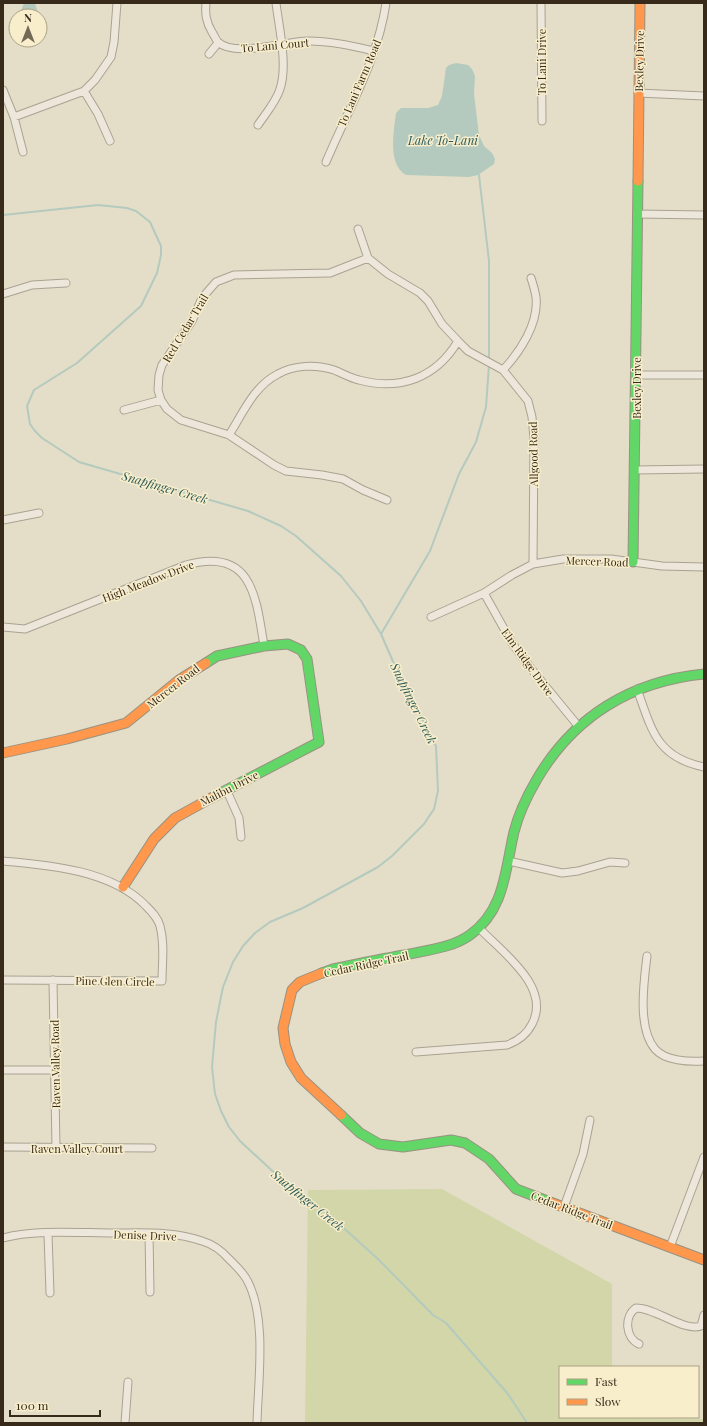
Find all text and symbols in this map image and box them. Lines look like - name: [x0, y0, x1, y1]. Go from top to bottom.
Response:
- north arrow: [8, 8, 48, 48]
- text: N: [24, 10, 32, 25]
- street label: To Lani Drive: [534, 28, 549, 95]
- street label: Bexley Drive: [631, 30, 647, 92]
- street label: To Lani Court: [240, 35, 310, 55]
- street label: To Lani Farm Road: [334, 36, 384, 129]
- water label: Lake To-Lani: [407, 132, 478, 148]
- street label: Red Cedar Trail: [159, 291, 211, 365]
- street label: Bexley Drive: [629, 357, 644, 419]
- street label: Allgood Road: [525, 421, 541, 488]
- water label: Snapfinger Creek: [119, 467, 210, 507]
- street label: Mercer Road: [565, 552, 629, 570]
- street label: High Meadow Drive: [100, 556, 196, 605]
- street label: Elm Ridge Drive: [498, 625, 558, 699]
- water label: Snapfinger Creek: [387, 659, 441, 746]
- street label: Mercer Road: [144, 660, 203, 711]
- street label: Malibu Drive: [197, 767, 261, 809]
- street label: Cedar Ridge Trail: [322, 948, 410, 980]
- street label: Pine Glen Circle: [75, 973, 155, 989]
- street label: Raven Valley Road: [47, 1019, 63, 1108]
- street label: Raven Valley Court: [31, 1141, 123, 1156]
- water label: Snapfinger Creek: [268, 1165, 347, 1234]
- street label: Cedar Ridge Trail: [529, 1188, 615, 1232]
- street label: Denise Drive: [113, 1226, 177, 1244]
- legend: [559, 1366, 699, 1418]
- text: Fast: [595, 1373, 618, 1389]
- scale bar: [10, 1392, 100, 1418]
- text: Slow: [595, 1393, 621, 1409]
- text: 100 m: [16, 1397, 49, 1413]

